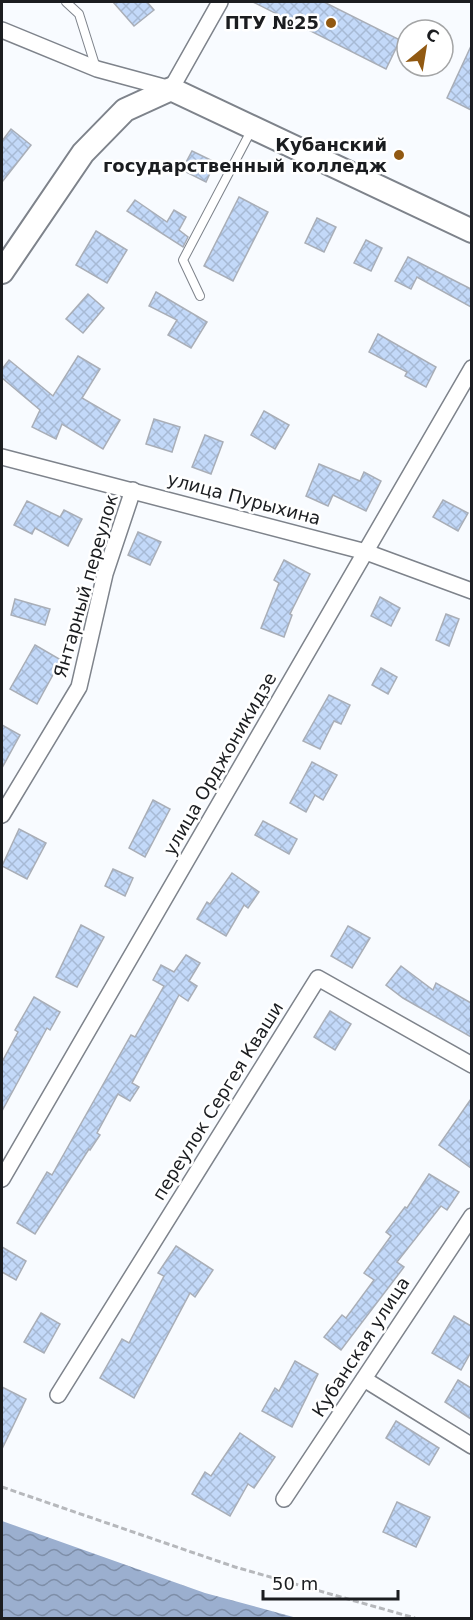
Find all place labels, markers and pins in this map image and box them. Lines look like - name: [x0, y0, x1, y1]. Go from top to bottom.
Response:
- place label: ПТУ №25: [225, 12, 319, 33]
- marker: ПТУ №25: [324, 16, 338, 30]
- place label: Кубанский государственный колледж: [103, 134, 387, 176]
- marker: Кубанский государственный колледж: [392, 148, 406, 162]

